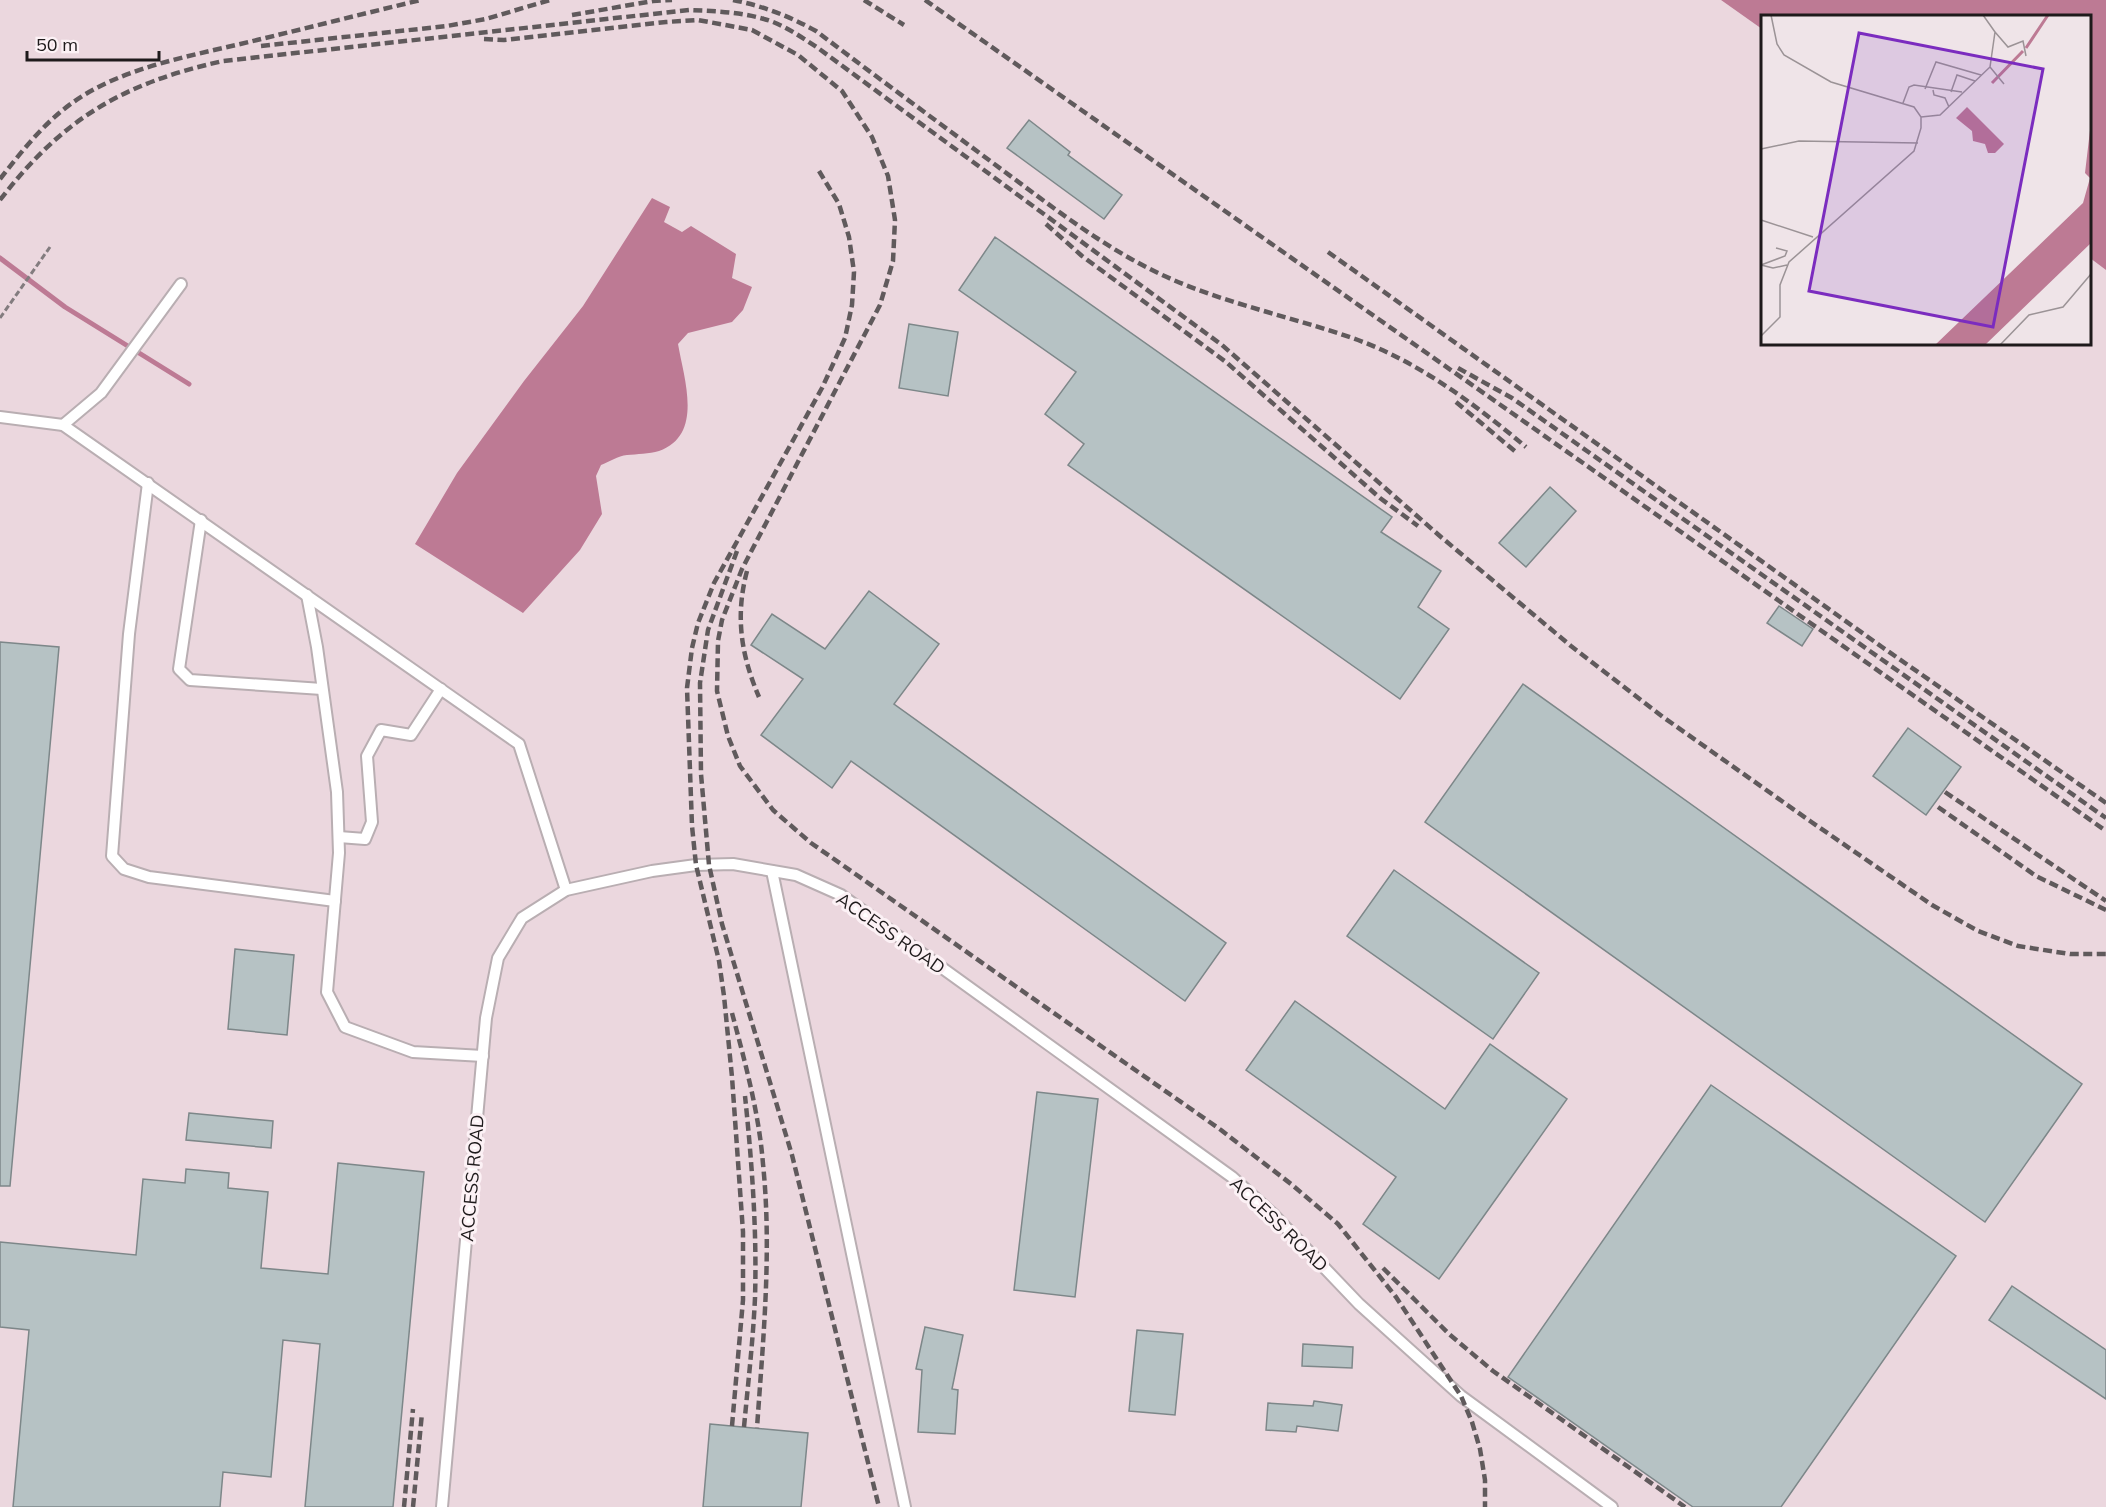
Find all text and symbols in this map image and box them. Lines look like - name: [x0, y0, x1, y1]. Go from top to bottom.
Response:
- inset map: [1761, 15, 2091, 345]
- scale bar: [27, 24, 159, 62]
- text: 50 m: [36, 33, 78, 56]
- street label: ACCESS ROAD: [832, 887, 950, 979]
- street label: ACCESS ROAD: [455, 1113, 489, 1243]
- street label: ACCESS ROAD: [1225, 1171, 1333, 1277]

